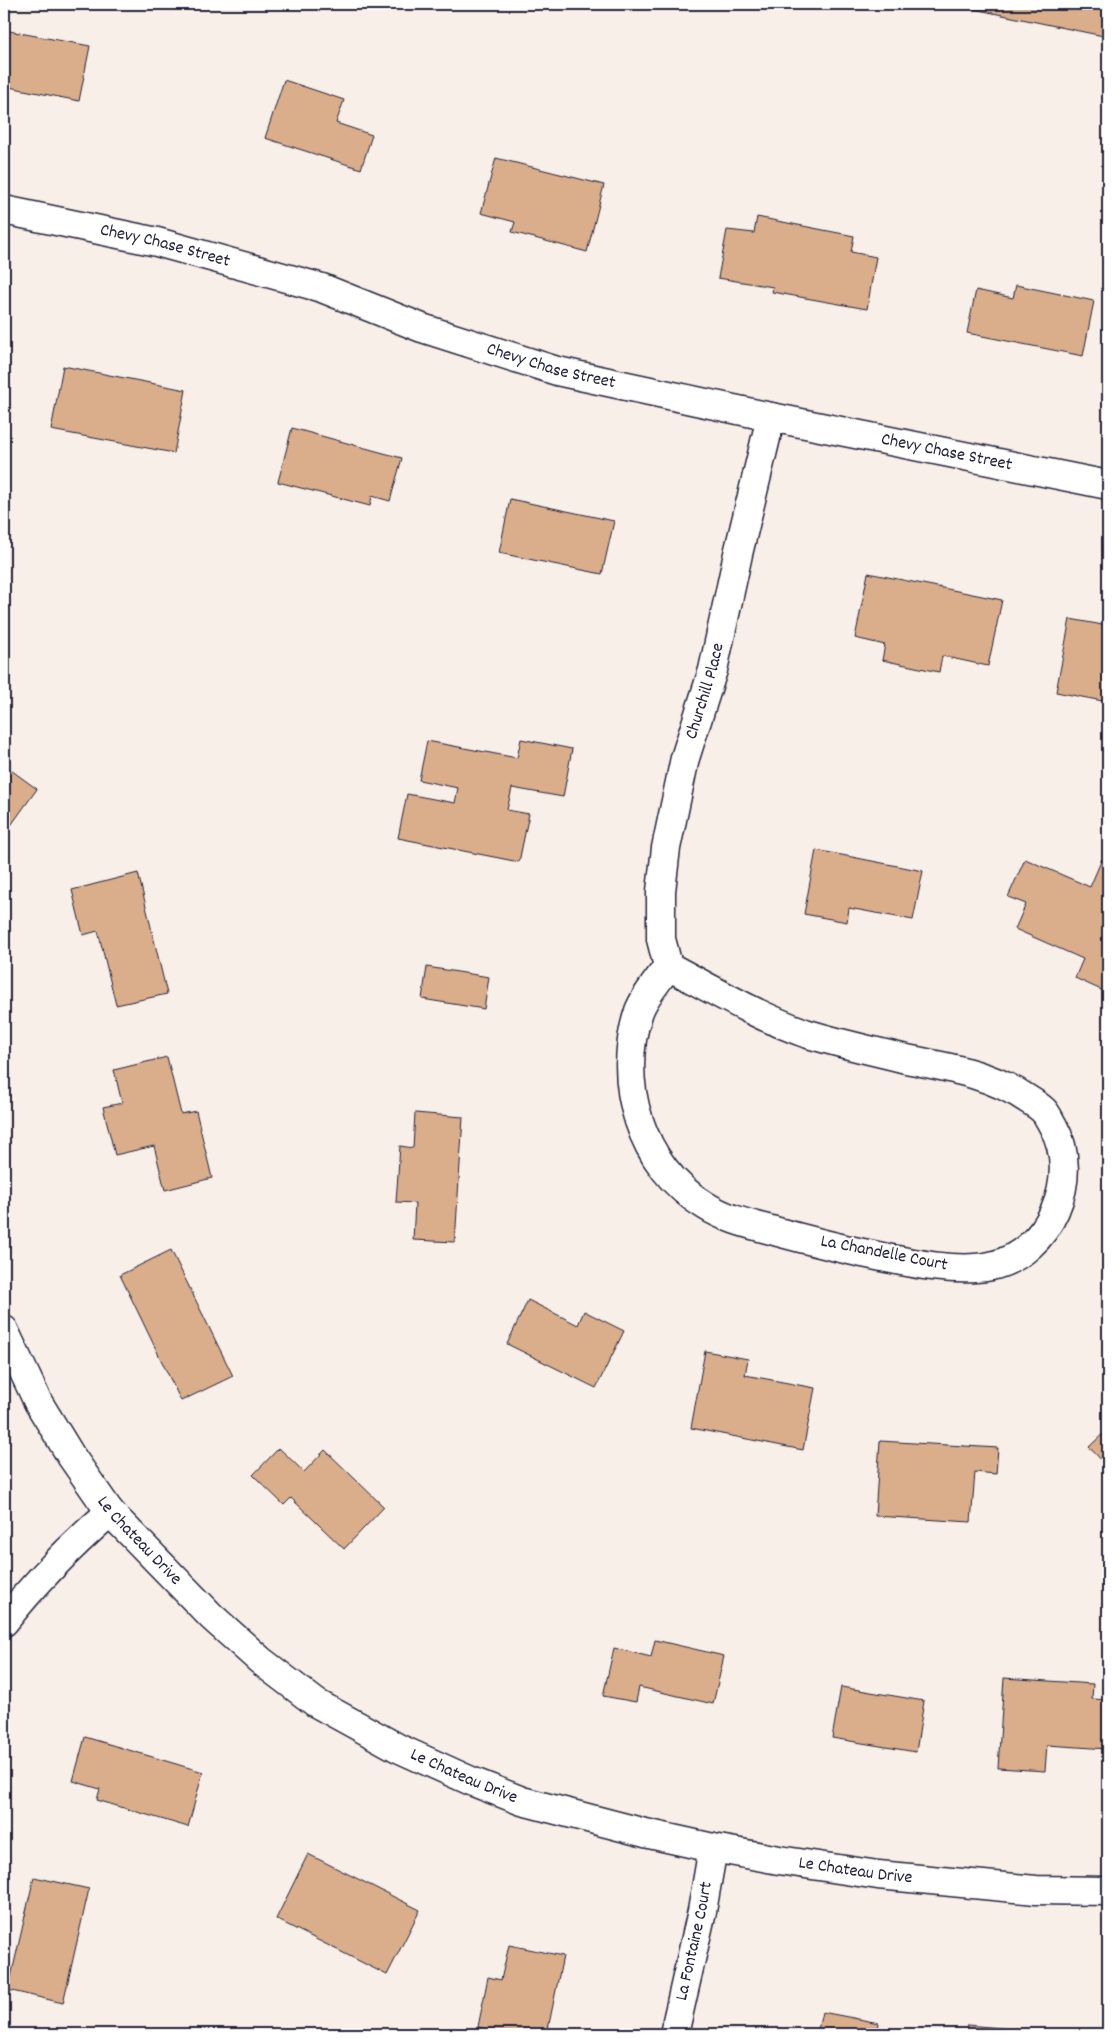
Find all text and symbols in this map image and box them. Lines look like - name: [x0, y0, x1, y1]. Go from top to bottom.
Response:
- street label: Chevy Chase Street: [98, 218, 233, 274]
- street label: Chevy Chase Street: [483, 337, 618, 396]
- street label: Chevy Chase Street: [879, 427, 1015, 478]
- street label: Churchill Place: [679, 641, 731, 743]
- street label: La Chandelle Court: [818, 1229, 950, 1279]
- street label: Le Chateau Drive: [90, 1491, 187, 1591]
- street label: Le Chateau Drive: [406, 1743, 521, 1811]
- street label: Le Chateau Drive: [797, 1851, 913, 1891]
- street label: La Fontaine Court: [669, 1880, 719, 2003]

